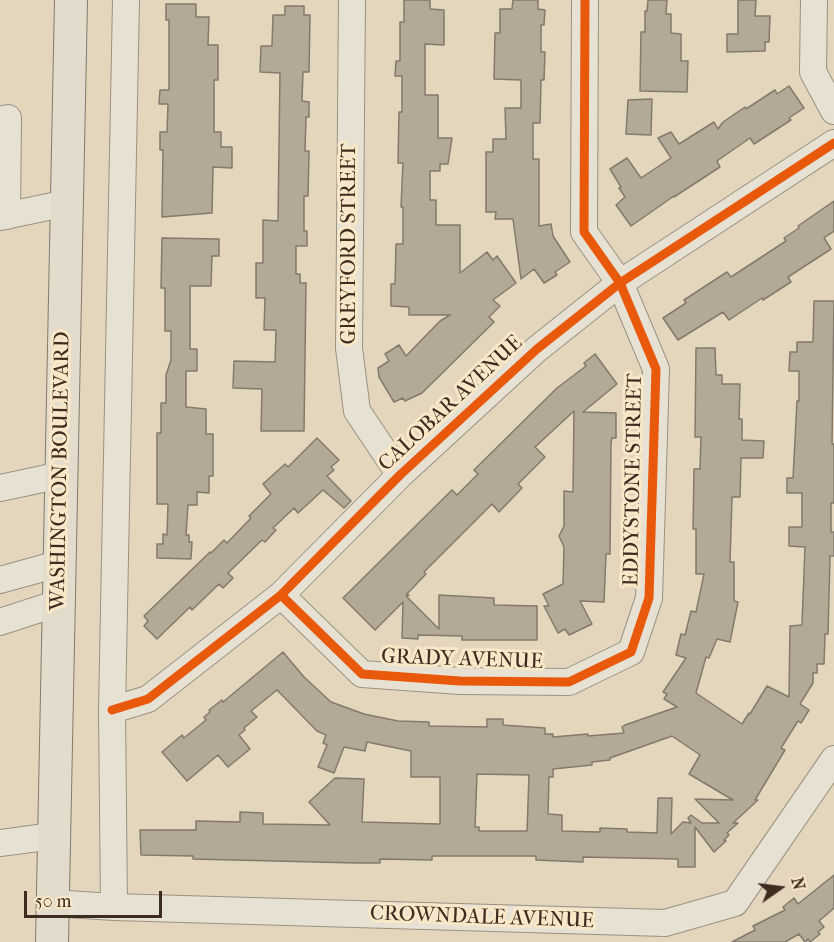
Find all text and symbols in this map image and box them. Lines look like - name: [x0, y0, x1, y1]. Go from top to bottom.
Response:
- street label: GREYFORD STREET: [337, 144, 363, 344]
- street label: WASHINGTON BOULEVARD: [46, 331, 76, 611]
- street label: CALOBAR AVENUE: [374, 331, 528, 477]
- street label: EDDYSTONE STREET: [620, 373, 648, 587]
- street label: GRADY AVENUE: [381, 645, 543, 675]
- north arrow: [750, 858, 810, 918]
- text: N: [787, 875, 809, 892]
- scale bar: [27, 879, 165, 917]
- text: 50 m: [35, 891, 71, 912]
- street label: CROWNDALE AVENUE: [369, 901, 595, 935]

